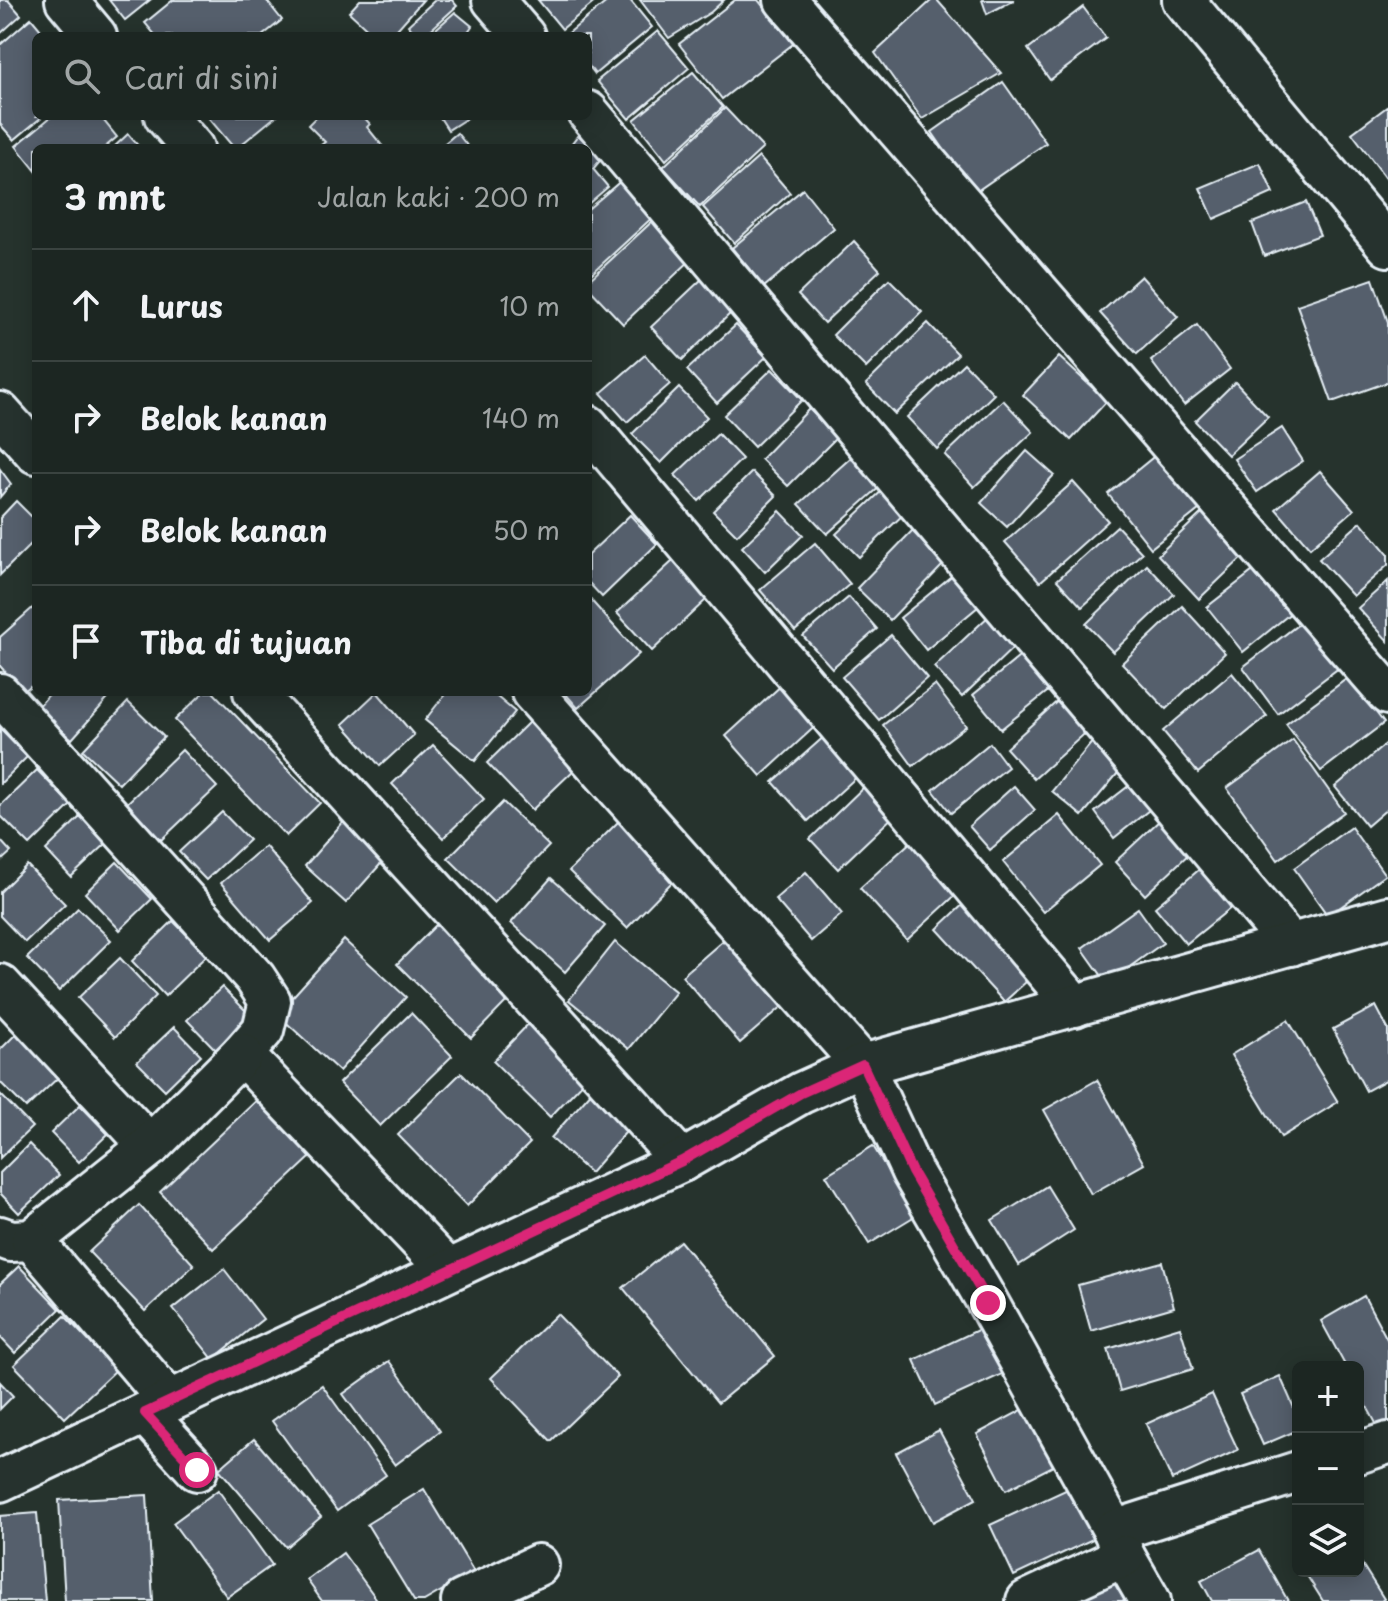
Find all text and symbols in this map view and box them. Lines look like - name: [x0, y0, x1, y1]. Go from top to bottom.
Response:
- search box: [32, 32, 592, 120]
- icon: search: [60, 54, 104, 98]
- text: Cari di sini: [124, 54, 279, 99]
- text: 3 mnt: [64, 170, 166, 222]
- text: Jalan kaki · 200 m: [317, 177, 560, 216]
- icon: ahead: [64, 283, 108, 327]
- text: Lurus: [140, 283, 223, 328]
- text: 10 m: [499, 286, 560, 325]
- icon: right: [64, 395, 108, 439]
- text: Belok kanan: [140, 395, 327, 440]
- text: 140 m: [482, 398, 560, 437]
- icon: right: [64, 507, 108, 551]
- text: Belok kanan: [140, 507, 327, 552]
- text: 50 m: [493, 510, 560, 549]
- icon: arrive: [64, 619, 108, 663]
- text: Tiba di tujuan: [140, 619, 352, 664]
- route end: [970, 1285, 1006, 1321]
- map controls: [1292, 1361, 1364, 1577]
- button: +: [1292, 1361, 1364, 1433]
- button: −: [1292, 1433, 1364, 1505]
- route start: [179, 1452, 215, 1488]
- button: layers: [1292, 1505, 1364, 1577]

